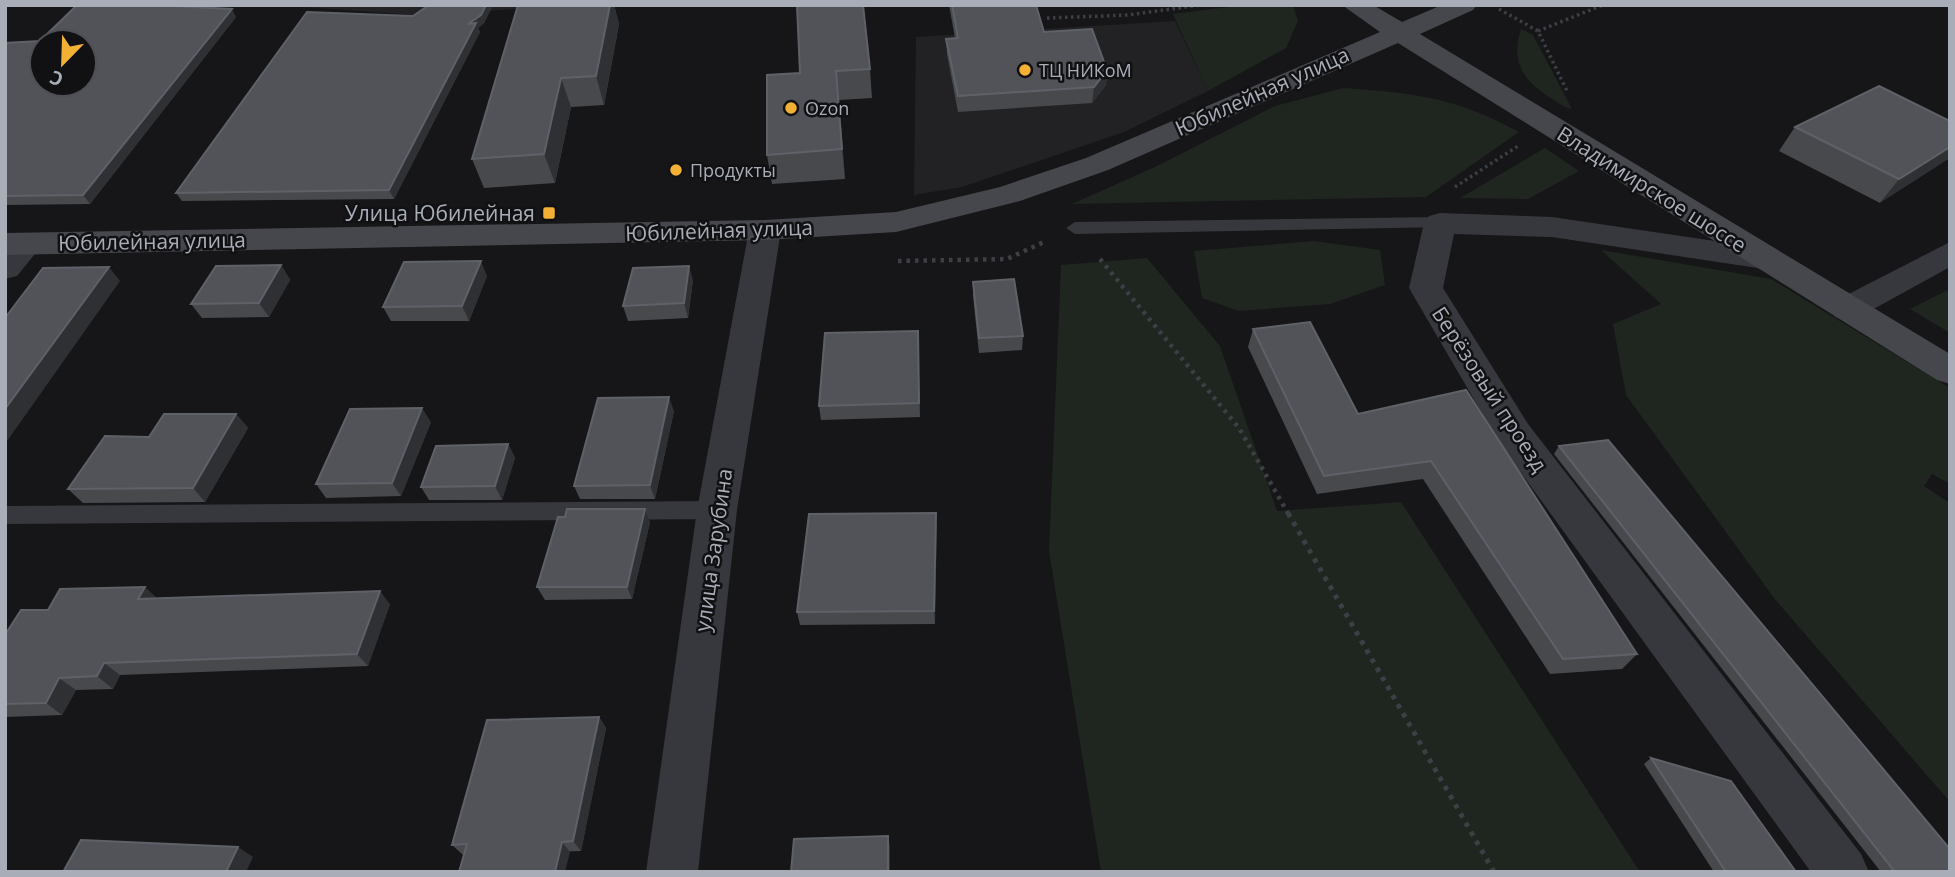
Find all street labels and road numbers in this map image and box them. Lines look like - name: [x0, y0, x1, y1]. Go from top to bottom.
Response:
- street label: Юбилейная улица: [1171, 40, 1353, 142]
- street label: Владимирское шоссе: [1552, 119, 1752, 259]
- street label: Юбилейная улица: [625, 213, 813, 247]
- street label: Юбилейная улица: [58, 225, 246, 257]
- street label: Берёзовый проезд: [1426, 301, 1554, 477]
- street label: улица Зарубина: [688, 467, 738, 633]

